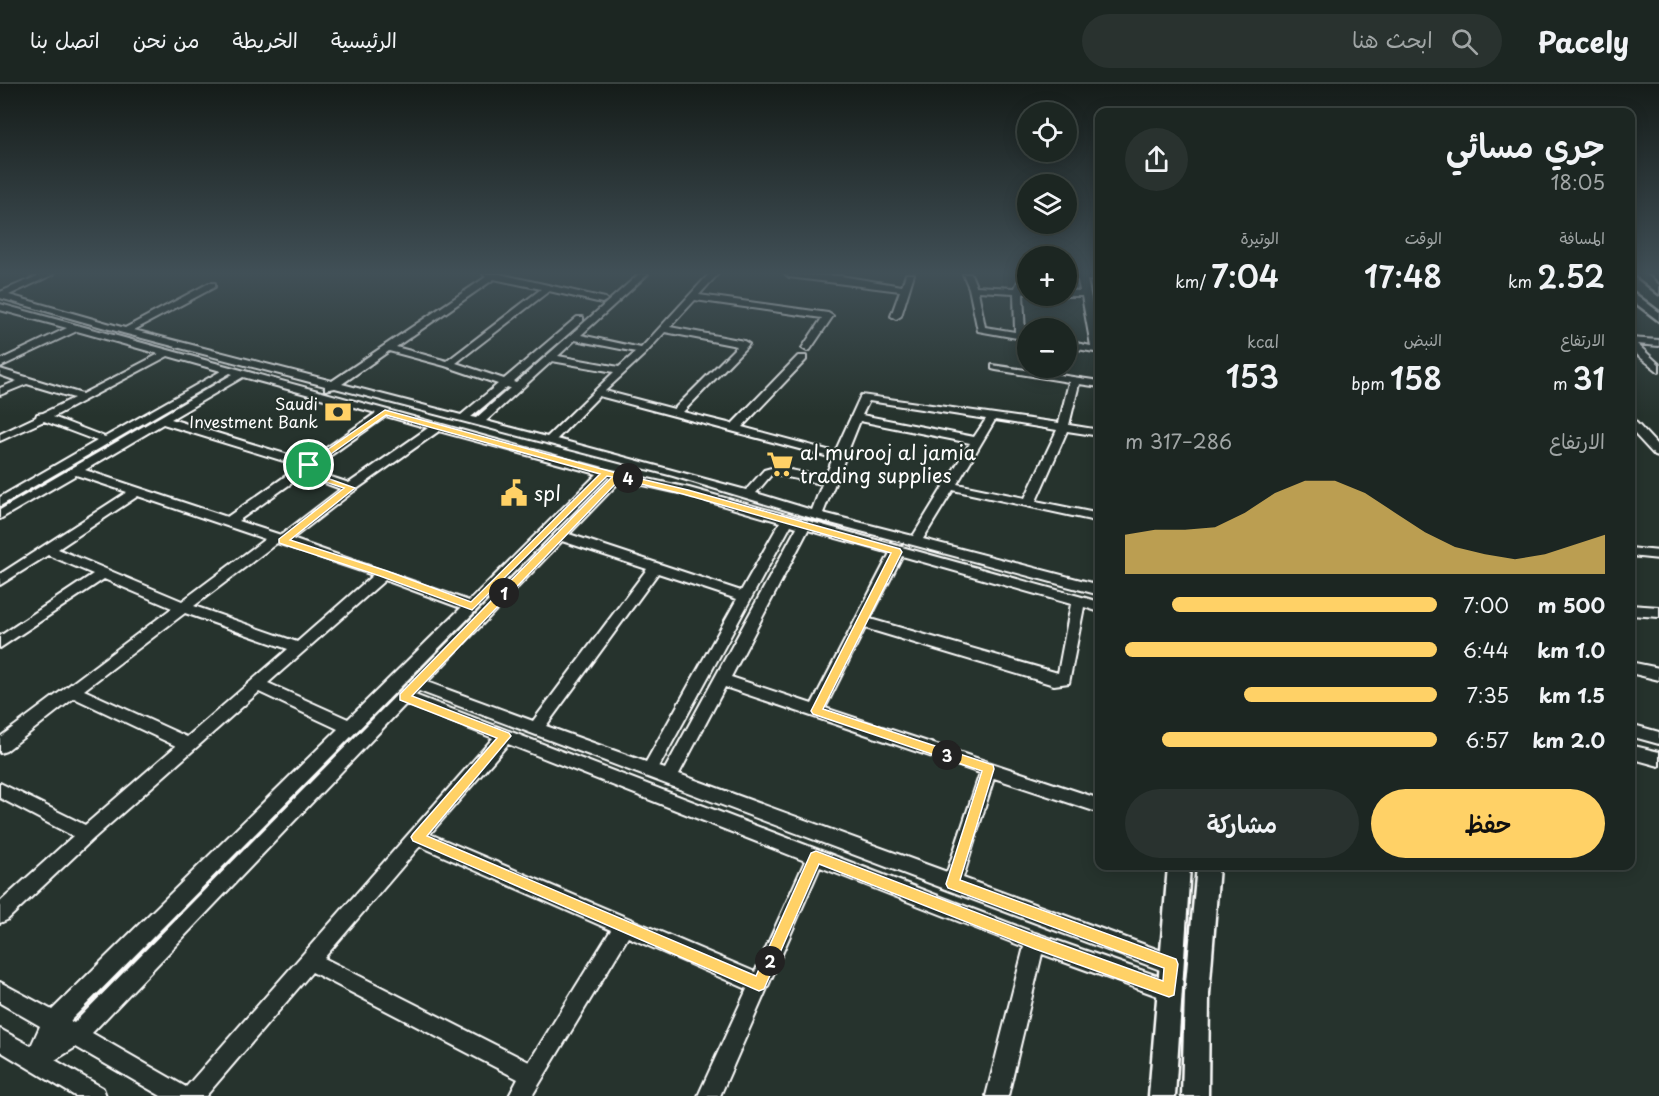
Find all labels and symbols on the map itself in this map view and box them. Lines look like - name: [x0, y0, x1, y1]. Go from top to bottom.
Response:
- place label: Saudi Investment Bank: [189, 391, 318, 433]
- bank icon: Saudi Investment Bank: [323, 397, 353, 427]
- place label: al murooj al jamia trading supplies: [800, 437, 977, 490]
- pin: [283, 439, 334, 490]
- supermarket icon: al murooj al jamia trading supplies: [765, 449, 795, 479]
- pin: 4: [613, 463, 643, 493]
- public building icon: spl: [499, 478, 529, 508]
- place label: spl: [534, 478, 561, 508]
- pin: 1: [489, 578, 519, 608]
- pin: 3: [932, 740, 962, 770]
- pin: 2: [755, 946, 785, 976]

